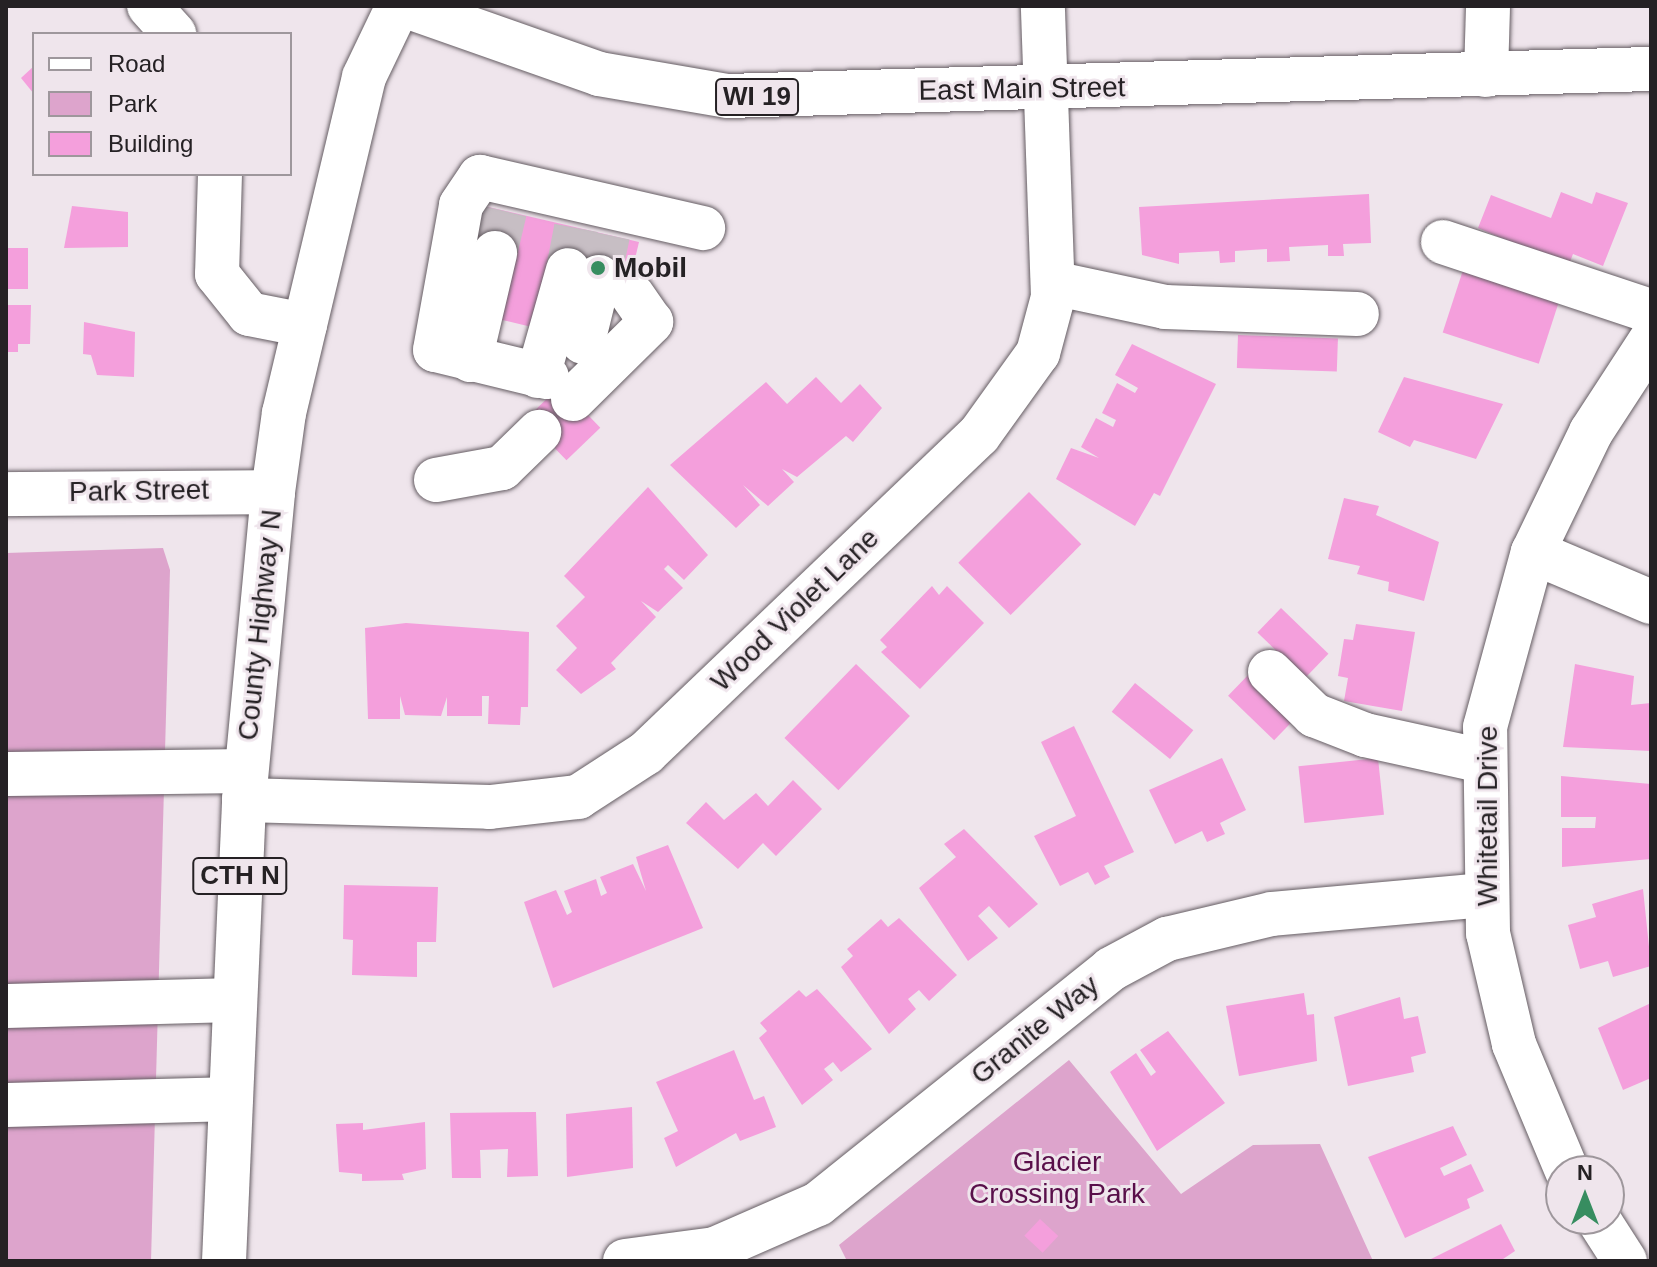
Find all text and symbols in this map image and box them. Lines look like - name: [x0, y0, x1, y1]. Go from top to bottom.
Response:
- legend: [32, 32, 292, 176]
- text: Road: [108, 50, 165, 77]
- street label: East Main Street: [918, 70, 1126, 108]
- road number: WI 19: [715, 75, 799, 119]
- text: Park: [108, 90, 157, 117]
- text: Building: [108, 130, 193, 157]
- place label: Mobil: [614, 251, 687, 285]
- marker: Mobil: [589, 259, 607, 277]
- street label: Park Street: [69, 473, 209, 509]
- street label: County Highway N: [231, 508, 289, 742]
- street label: Wood Violet Lane: [704, 521, 886, 699]
- street label: Whitetail Drive: [1471, 726, 1505, 906]
- road number: CTH N: [192, 854, 288, 898]
- street label: Granite Way: [964, 968, 1106, 1092]
- park label: Glacier Crossing Park: [969, 1145, 1145, 1211]
- north arrow: [1545, 1155, 1625, 1235]
- text: N: [1577, 1160, 1593, 1185]

